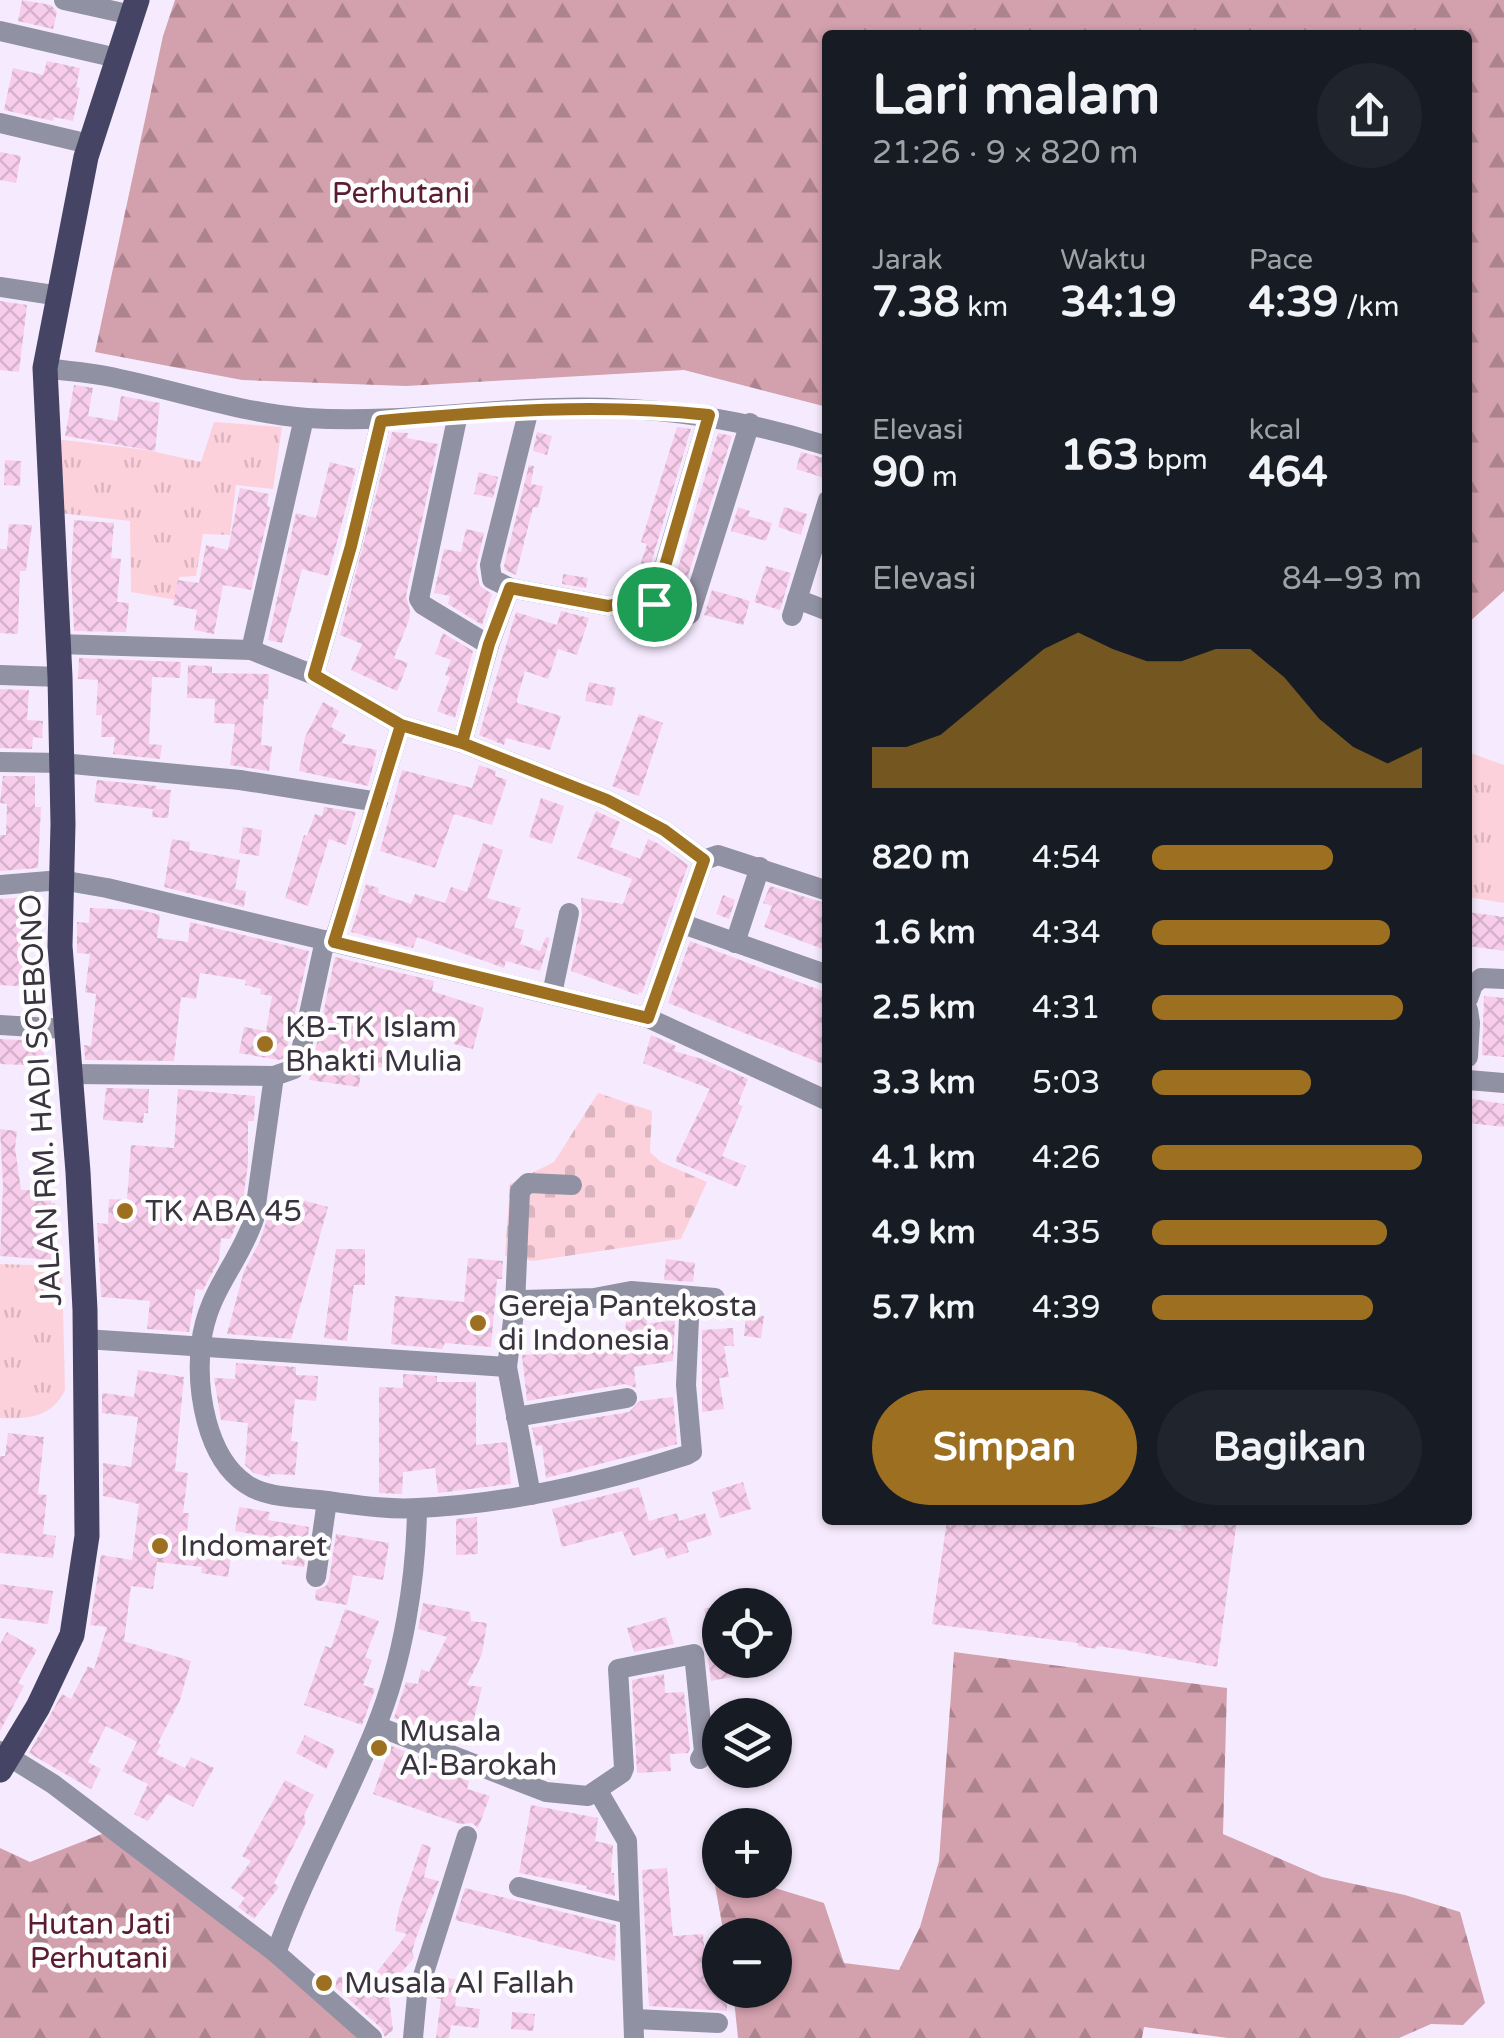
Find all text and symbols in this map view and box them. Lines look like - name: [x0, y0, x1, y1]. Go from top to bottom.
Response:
- text: Lari malam: [872, 63, 1160, 129]
- button: share: [1317, 63, 1422, 168]
- text: 21:26 · 9 × 820 m: [872, 134, 1138, 172]
- park label: Perhutani: [332, 175, 470, 212]
- text: Jarak: [872, 243, 943, 277]
- text: Waktu: [1060, 243, 1146, 277]
- text: Pace: [1249, 243, 1313, 277]
- text: 7.38: [872, 277, 960, 328]
- text: 34:19: [1060, 277, 1177, 328]
- text: 4:39: [1249, 277, 1339, 328]
- text: km: [960, 290, 1008, 324]
- text: /km: [1339, 290, 1399, 324]
- text: Elevasi: [872, 413, 963, 447]
- text: kcal: [1249, 413, 1301, 447]
- text: 163: [1060, 430, 1139, 481]
- text: bpm: [1139, 443, 1208, 477]
- text: 90: [872, 447, 925, 498]
- text: 464: [1249, 447, 1328, 498]
- text: m: [925, 460, 958, 494]
- text: Elevasi: [872, 560, 976, 598]
- text: 84–93 m: [1282, 560, 1422, 598]
- pin: [612, 562, 697, 647]
- icon: arrive: [627, 577, 682, 632]
- text: 820 m: [872, 839, 970, 877]
- text: 4:54: [1032, 839, 1101, 877]
- street label: JALAN RM. HADI SOEBONO: [12, 893, 70, 1307]
- text: 1.6 km: [872, 914, 976, 952]
- text: 4:34: [1032, 914, 1101, 952]
- text: 2.5 km: [872, 989, 976, 1027]
- text: 4:31: [1032, 989, 1101, 1027]
- place label: KB-TK Islam Bhakti Mulia: [285, 1009, 462, 1080]
- marker: KB-TK Islam Bhakti Mulia: [254, 1033, 276, 1055]
- text: 3.3 km: [872, 1064, 976, 1102]
- text: 5:03: [1032, 1064, 1101, 1102]
- text: 4.1 km: [872, 1139, 976, 1177]
- text: 4:26: [1032, 1139, 1101, 1177]
- place label: TK ABA 45: [145, 1193, 302, 1230]
- marker: TK ABA 45: [114, 1200, 136, 1222]
- text: 4.9 km: [872, 1214, 976, 1252]
- text: 4:35: [1032, 1214, 1101, 1252]
- place label: Gereja Pantekosta di Indonesia: [498, 1288, 757, 1359]
- text: 5.7 km: [872, 1289, 975, 1327]
- text: 4:39: [1032, 1289, 1101, 1327]
- marker: Gereja Pantekosta di Indonesia: [467, 1312, 489, 1334]
- button: Simpan: [872, 1390, 1137, 1505]
- button: Bagikan: [1157, 1390, 1422, 1505]
- place label: Indomaret: [180, 1528, 328, 1565]
- marker: Indomaret: [149, 1535, 171, 1557]
- map controls: [702, 1588, 792, 2008]
- button: locate: [702, 1588, 792, 1678]
- button: layers: [702, 1698, 792, 1788]
- place label: Musala Al-Barokah: [399, 1713, 557, 1784]
- marker: Musala Al-Barokah: [368, 1737, 390, 1759]
- button: +: [702, 1808, 792, 1898]
- park label: Hutan Jati Perhutani: [27, 1906, 171, 1977]
- button: −: [702, 1918, 792, 2008]
- place label: Musala Al Fallah: [344, 1965, 575, 2002]
- marker: Musala Al Fallah: [313, 1972, 335, 1994]

